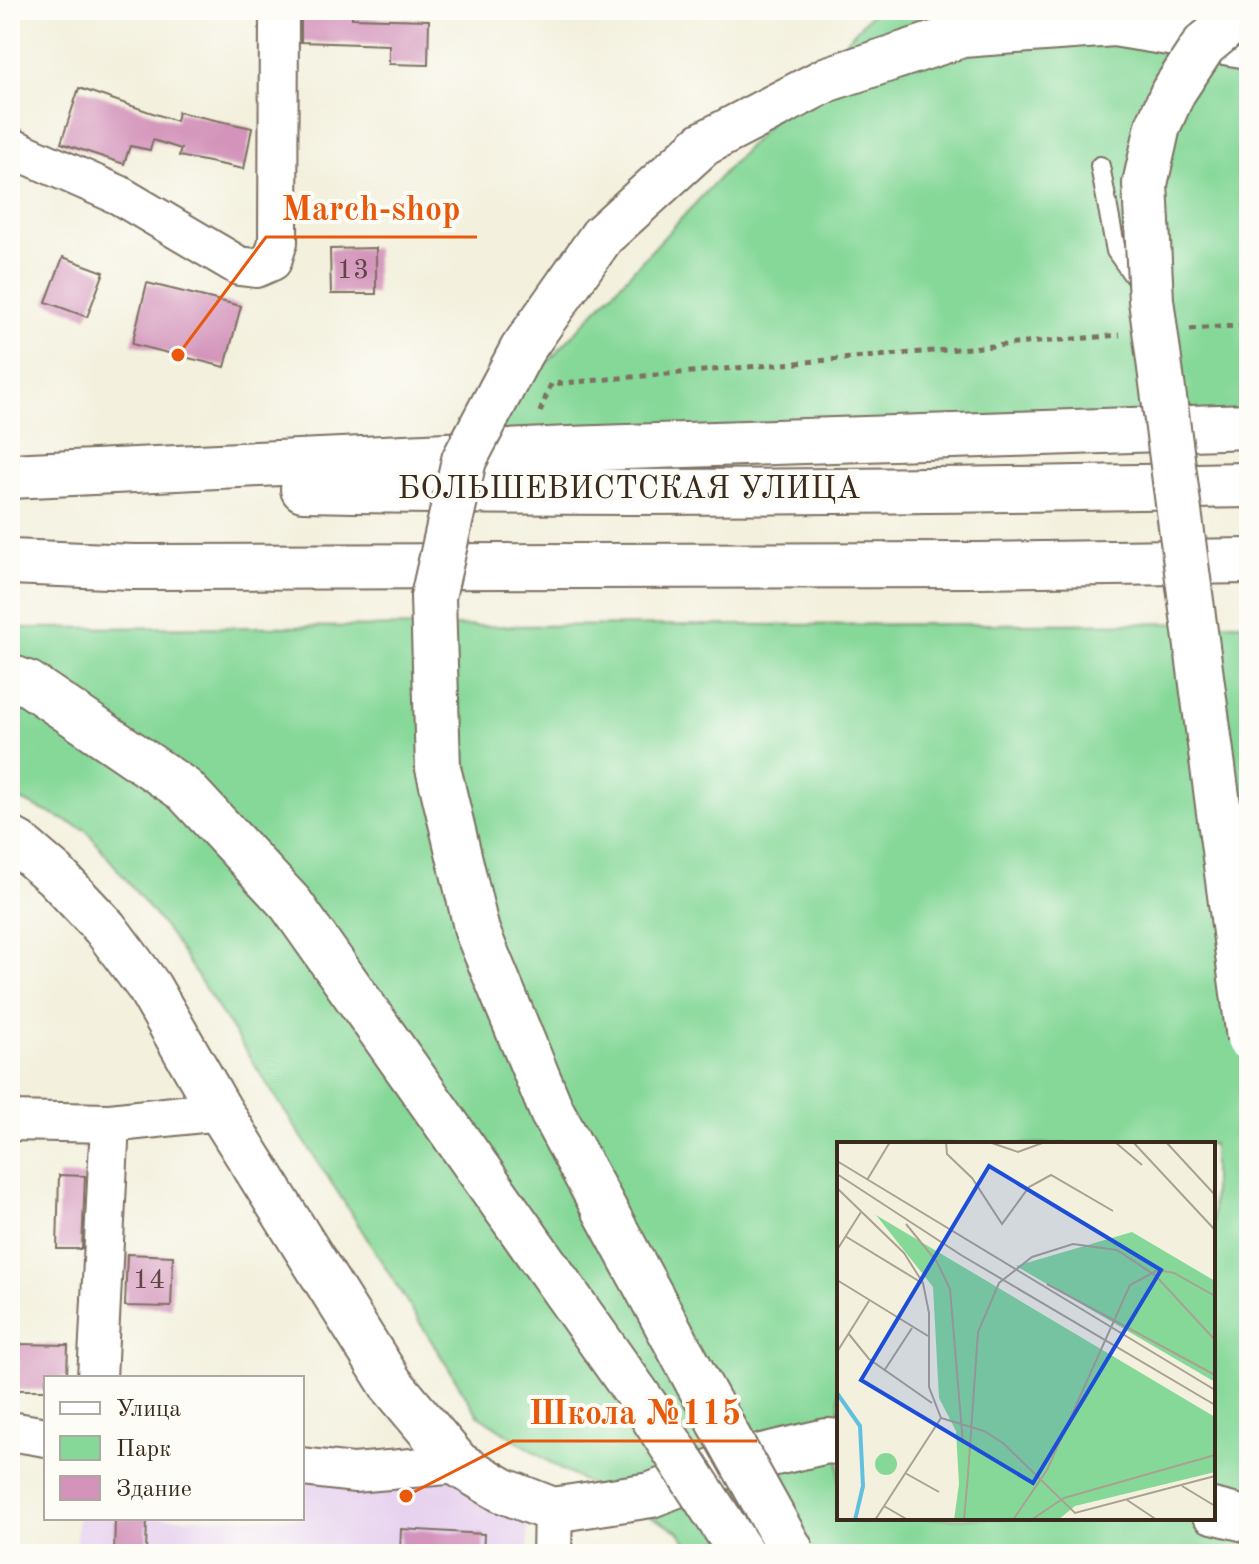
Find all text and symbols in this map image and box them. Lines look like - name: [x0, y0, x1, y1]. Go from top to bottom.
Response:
- callout: March-shop: [266, 179, 477, 237]
- text: March-shop: [281, 194, 461, 228]
- house number: 13: [337, 257, 369, 285]
- street label: БОЛЬШЕВИСТСКАЯ УЛИЦА: [398, 474, 860, 506]
- inset map: [837, 1142, 1215, 1520]
- house number: 14: [133, 1267, 165, 1295]
- legend: [44, 1376, 304, 1520]
- callout: Школа №115: [513, 1383, 757, 1441]
- text: Улица: [116, 1398, 181, 1422]
- text: Школа №115: [529, 1398, 741, 1432]
- text: Парк: [116, 1438, 171, 1462]
- text: Здание: [116, 1478, 192, 1502]

